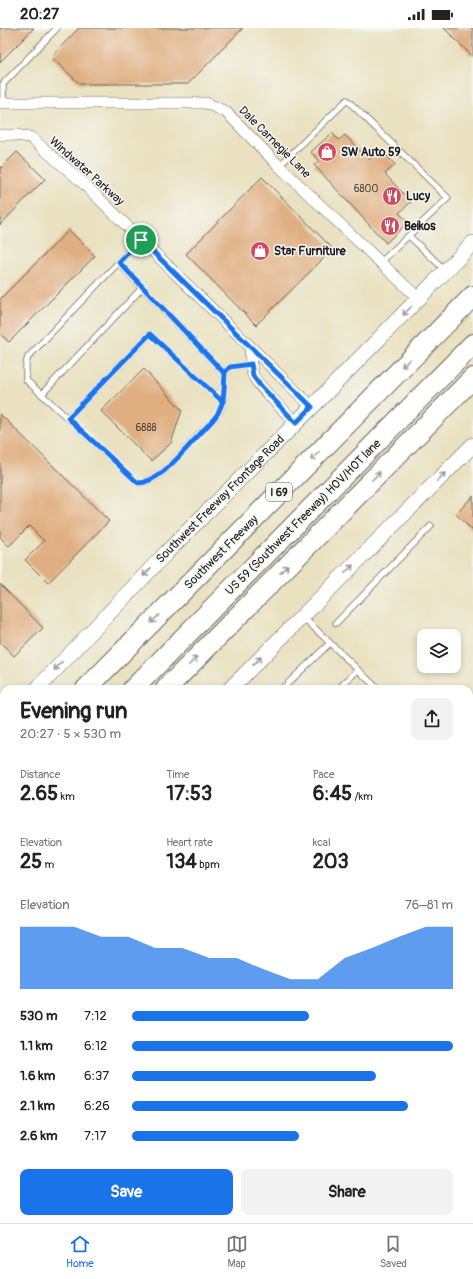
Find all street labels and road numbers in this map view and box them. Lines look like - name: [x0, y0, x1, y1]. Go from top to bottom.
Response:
- street label: Dale Carnegie Lane: [235, 103, 314, 182]
- street label: Windwater Parkway: [46, 134, 127, 209]
- street label: Southwest Freeway Frontage Road: [153, 432, 287, 566]
- street label: US 59 (Southwest Freeway) HOV/HOT lane: [222, 436, 384, 598]
- road number: I 69: [266, 483, 292, 501]
- street label: Southwest Freeway: [181, 512, 261, 592]

